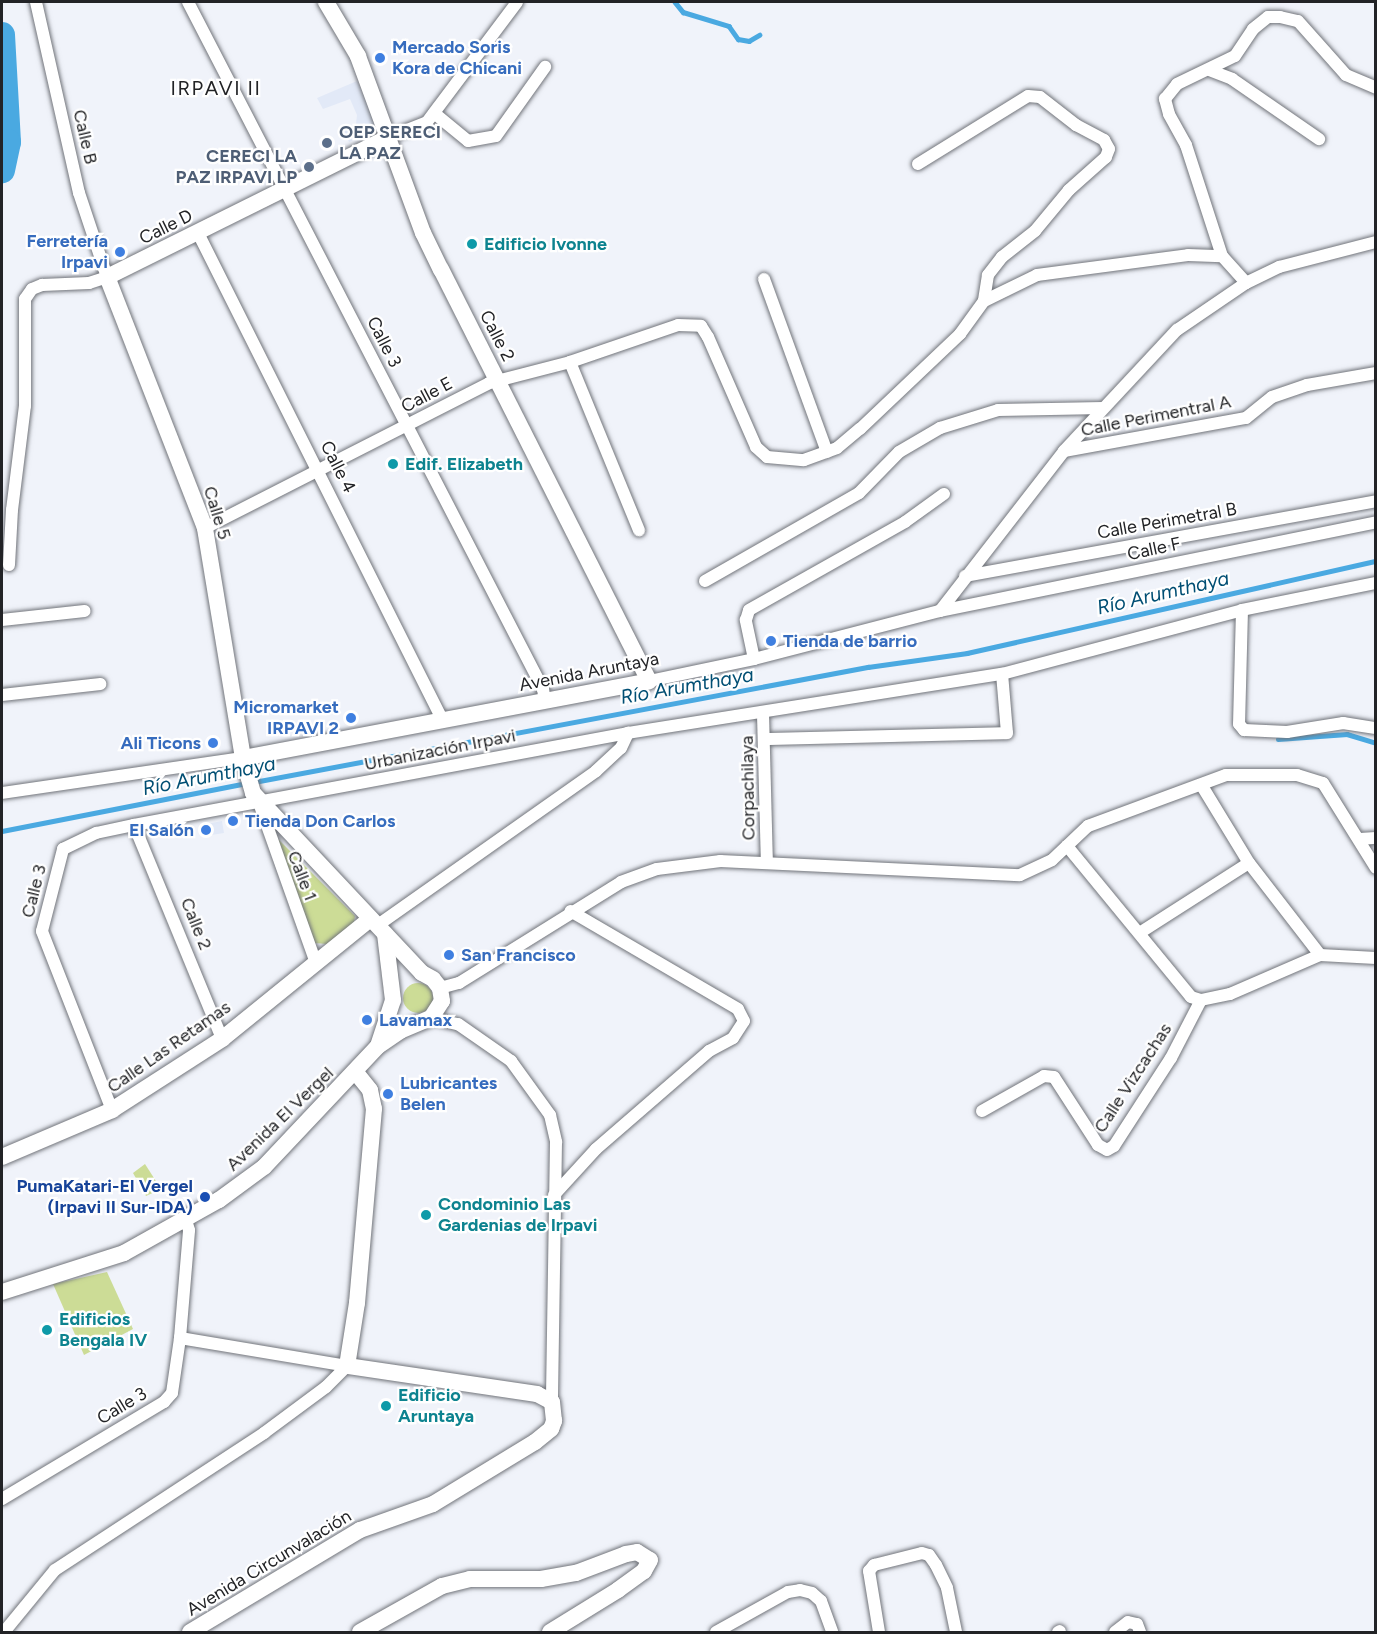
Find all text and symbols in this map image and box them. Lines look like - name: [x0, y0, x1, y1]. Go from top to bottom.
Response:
- place label: Mercado Soris Kora de Chicani: [392, 37, 522, 80]
- marker: Mercado Soris Kora de Chicani: [373, 51, 387, 65]
- district label: IRPAVI II: [171, 76, 261, 100]
- street label: Calle B: [68, 108, 102, 166]
- place label: OEP SERECI LA PAZ: [339, 122, 441, 164]
- marker: OEP SERECI LA PAZ: [320, 136, 334, 150]
- place label: CERECI LA PAZ IRPAVI LP: [176, 146, 297, 188]
- marker: CERECI LA PAZ IRPAVI LP: [302, 160, 316, 174]
- street label: Calle D: [136, 205, 196, 249]
- place label: Ferretería Irpavi: [26, 231, 108, 274]
- place label: Edificio Ivonne: [484, 233, 607, 255]
- marker: Edificio Ivonne: [465, 237, 479, 251]
- marker: Ferretería Irpavi: [113, 245, 127, 259]
- street label: Calle 2: [475, 307, 519, 365]
- street label: Calle 3: [362, 313, 406, 371]
- street label: Calle E: [398, 373, 456, 417]
- street label: Calle Perimentral A: [1079, 391, 1233, 441]
- street label: Calle 4: [316, 437, 360, 497]
- place label: Edif. Elizabeth: [405, 453, 523, 475]
- marker: Edif. Elizabeth: [386, 457, 400, 471]
- street label: Calle 5: [199, 484, 235, 542]
- street label: Calle Perimetral B: [1096, 498, 1238, 544]
- street label: Calle F: [1125, 533, 1183, 565]
- water label: Río Arumthaya: [1095, 566, 1231, 620]
- place label: Tienda de barrio: [783, 630, 917, 652]
- marker: Tienda de barrio: [764, 634, 778, 648]
- street label: Avenida Aruntaya: [517, 648, 661, 696]
- water label: Río Arumthaya: [618, 662, 756, 710]
- place label: Micromarket IRPAVI 2: [233, 697, 339, 740]
- marker: Micromarket IRPAVI 2: [344, 711, 358, 725]
- street label: Urbanización Irpavi: [362, 725, 518, 775]
- place label: Ali Ticons: [121, 732, 201, 754]
- street label: Corpachilaya: [736, 735, 760, 841]
- marker: Ali Ticons: [206, 736, 220, 750]
- water label: Río Arumthaya: [140, 751, 278, 801]
- place label: Tienda Don Carlos: [245, 810, 395, 832]
- marker: Tienda Don Carlos: [226, 814, 240, 828]
- place label: El Salón: [129, 819, 194, 841]
- marker: El Salón: [199, 823, 213, 837]
- street label: Calle 1: [283, 848, 321, 904]
- street label: Calle 3: [17, 862, 51, 920]
- street label: Calle 2: [176, 895, 216, 953]
- place label: San Francisco: [461, 944, 576, 966]
- marker: San Francisco: [442, 948, 456, 962]
- street label: Calle Las Retamas: [103, 996, 235, 1098]
- place label: Lavamax: [379, 1009, 452, 1031]
- marker: Lavamax: [360, 1013, 374, 1027]
- street label: Calle Vizcachas: [1090, 1019, 1176, 1137]
- street label: Avenida El Vergel: [222, 1062, 338, 1176]
- place label: Lubricantes Belen: [400, 1073, 497, 1116]
- marker: Lubricantes Belen: [381, 1087, 395, 1101]
- place label: PumaKatari-El Vergel (Irpavi II Sur-IDA): [16, 1176, 193, 1218]
- marker: PumaKatari-El Vergel (Irpavi II Sur-IDA): [198, 1190, 212, 1204]
- place label: Condominio Las Gardenias de Irpavi: [438, 1194, 598, 1236]
- marker: Condominio Las Gardenias de Irpavi: [419, 1208, 433, 1222]
- place label: Edificios Bengala IV: [59, 1309, 147, 1352]
- marker: Edificios Bengala IV: [40, 1323, 54, 1337]
- street label: Calle 3: [93, 1383, 151, 1429]
- place label: Edificio Aruntaya: [398, 1385, 474, 1428]
- marker: Edificio Aruntaya: [379, 1399, 393, 1413]
- street label: Avenida Circunvalación: [183, 1505, 355, 1621]

